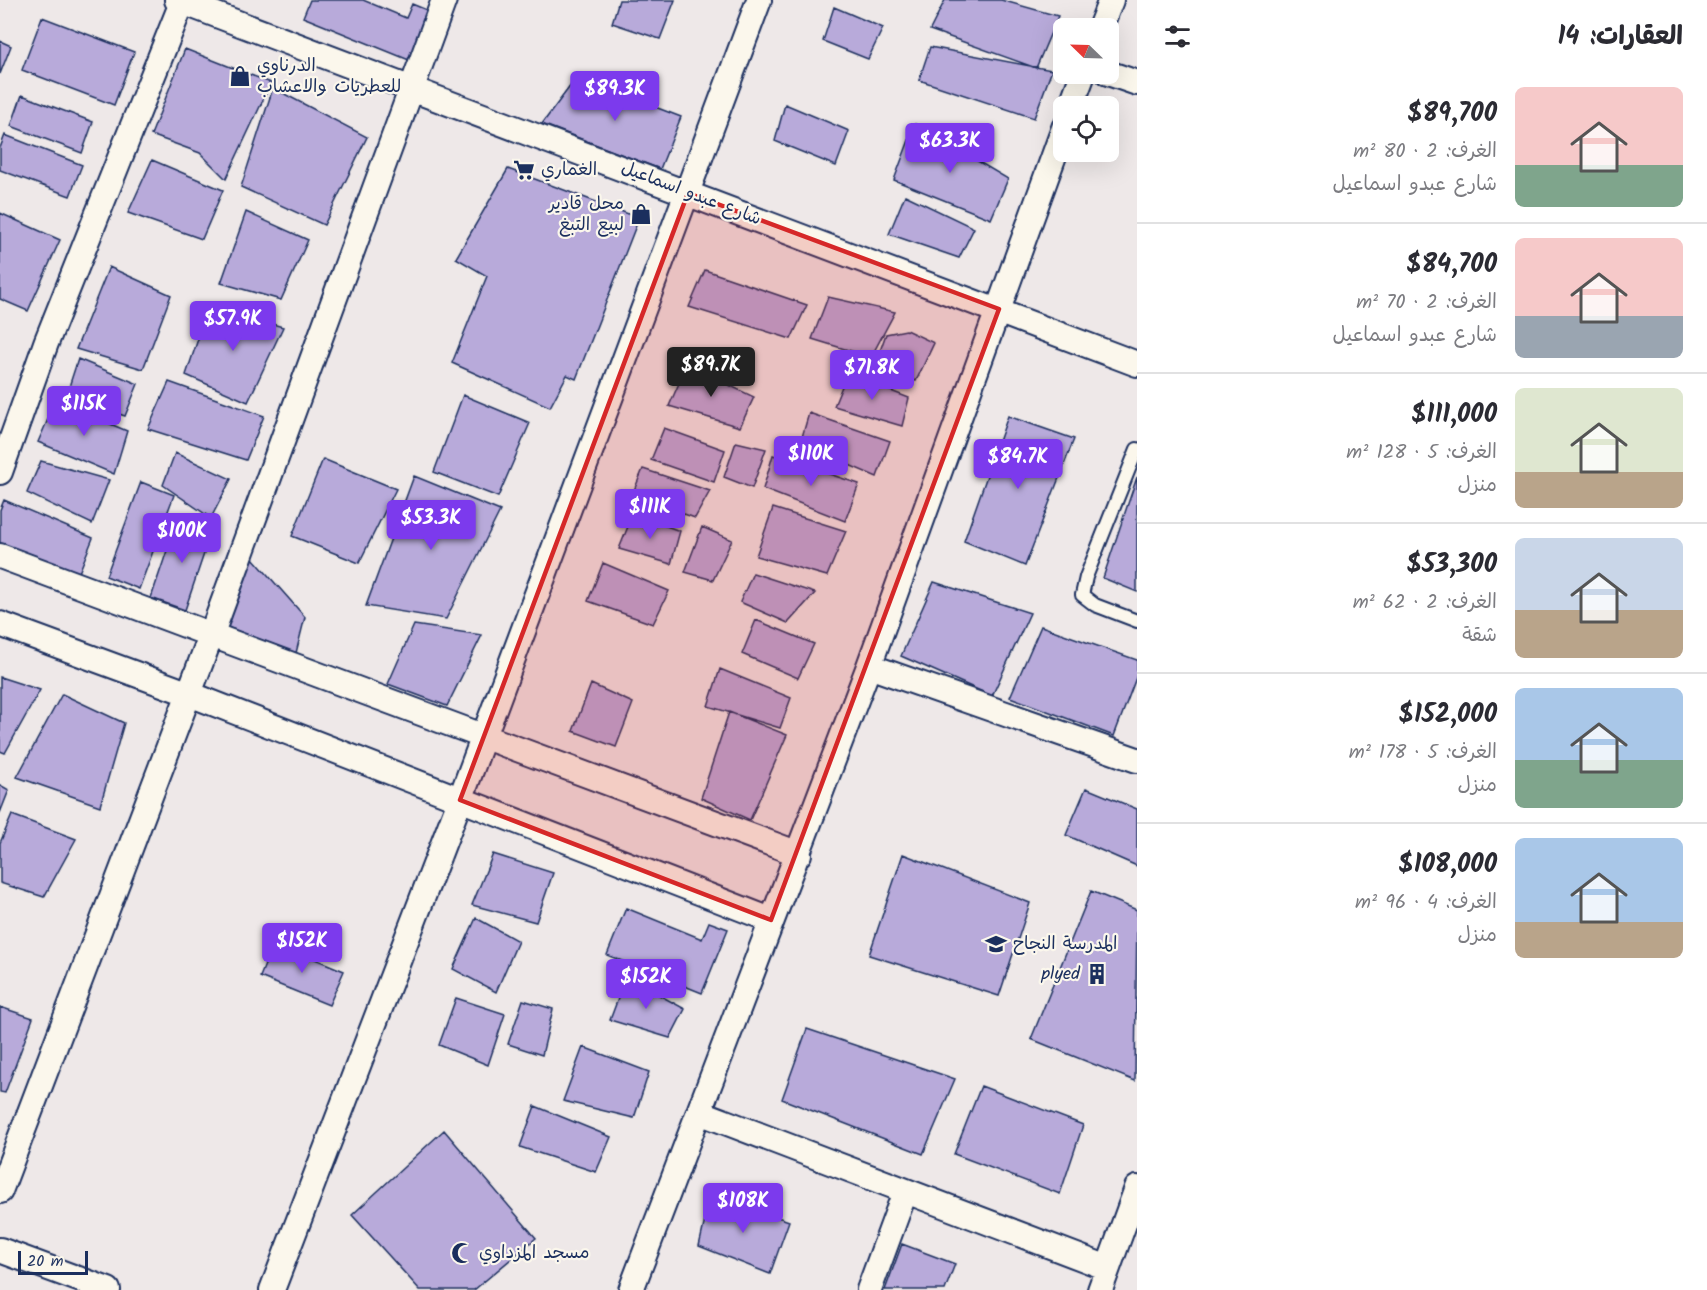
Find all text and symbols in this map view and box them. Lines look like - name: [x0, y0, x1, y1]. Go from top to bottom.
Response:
- text: العقارات: 14: [1557, 16, 1683, 58]
- north arrow: [1053, 18, 1119, 84]
- map controls: [1053, 18, 1119, 162]
- icon: filters: [1161, 20, 1194, 53]
- place label: الدرناوي للعطريات والاعشاب: [257, 52, 401, 102]
- shop icon: الدرناوي للعطريات والاعشاب: [228, 64, 252, 88]
- pin: $89.3K: [566, 71, 664, 122]
- text: $89.3K: [584, 74, 646, 106]
- text: $89,700: [1407, 93, 1497, 135]
- button: locate: [1053, 96, 1119, 162]
- icon: home: [1563, 111, 1635, 183]
- pin: $63.3K: [901, 123, 999, 174]
- text: $63.3K: [919, 126, 981, 158]
- text: الغرف: 2 · 80 m²: [1353, 136, 1497, 168]
- street label: شارع عبدو اسماعيل: [617, 154, 765, 234]
- place label: الغماري: [541, 156, 597, 185]
- supermarket icon: الغماري: [512, 158, 536, 182]
- text: شارع عبدو اسماعيل: [1332, 169, 1497, 201]
- place label: محل قادير لبيع التبغ: [547, 190, 624, 240]
- shop icon: محل قادير لبيع التبغ: [629, 202, 653, 226]
- text: $84,700: [1406, 244, 1497, 286]
- icon: home: [1563, 262, 1635, 334]
- text: الغرف: 2 · 70 m²: [1356, 287, 1497, 319]
- pin: $57.9K: [184, 301, 282, 352]
- text: $57.9K: [204, 304, 262, 336]
- text: شارع عبدو اسماعيل: [1332, 320, 1497, 352]
- pin: $89.7K: [662, 347, 760, 398]
- text: $89.7K: [681, 350, 741, 382]
- pin: $71.8K: [823, 350, 921, 401]
- text: $71.8K: [844, 353, 900, 385]
- pin: $115K: [42, 386, 126, 437]
- text: $115K: [61, 389, 107, 421]
- text: $111,000: [1411, 394, 1497, 436]
- icon: home: [1563, 412, 1635, 484]
- pin: $110K: [769, 436, 853, 487]
- text: الغرف: 5 · 128 m²: [1346, 437, 1497, 469]
- text: $110K: [788, 439, 834, 471]
- pin: $84.7K: [969, 439, 1067, 490]
- text: $84.7K: [988, 442, 1048, 474]
- text: منزل: [1458, 470, 1497, 502]
- pin: $111K: [608, 489, 692, 540]
- text: $111K: [629, 492, 671, 524]
- pin: $53.3K: [382, 500, 480, 551]
- text: $53.3K: [401, 503, 461, 535]
- pin: $100K: [140, 513, 224, 564]
- text: $100K: [157, 516, 207, 548]
- text: $53,300: [1407, 544, 1497, 586]
- icon: home: [1563, 562, 1635, 634]
- text: الغرف: 2 · 62 m²: [1353, 587, 1497, 619]
- text: شقة: [1462, 620, 1497, 652]
- text: $152,000: [1399, 694, 1497, 736]
- icon: home: [1563, 712, 1635, 784]
- text: الغرف: 5 · 178 m²: [1349, 737, 1497, 769]
- text: منزل: [1458, 770, 1497, 802]
- text: $108,000: [1398, 844, 1497, 886]
- icon: home: [1563, 862, 1635, 934]
- text: الغرف: 4 · 96 m²: [1355, 887, 1497, 919]
- text: منزل: [1458, 920, 1497, 952]
- pin: $152K: [260, 923, 344, 974]
- text: $152K: [276, 926, 328, 958]
- place label: المدرسة النجاح: [1013, 930, 1118, 959]
- school or university icon: المدرسة النجاح: [984, 932, 1008, 956]
- pin: $152K: [604, 959, 688, 1010]
- place label: plyed: [1040, 960, 1081, 989]
- text: $152K: [620, 962, 672, 994]
- building icon: plyed: [1085, 962, 1109, 986]
- pin: $108K: [701, 1183, 785, 1234]
- text: $108K: [717, 1186, 769, 1218]
- place label: مسجد المزداوي: [479, 1239, 590, 1268]
- mosque icon: مسجد المزداوي: [450, 1241, 474, 1265]
- scale bar: [18, 1248, 88, 1276]
- text: 20 m: [27, 1249, 63, 1274]

